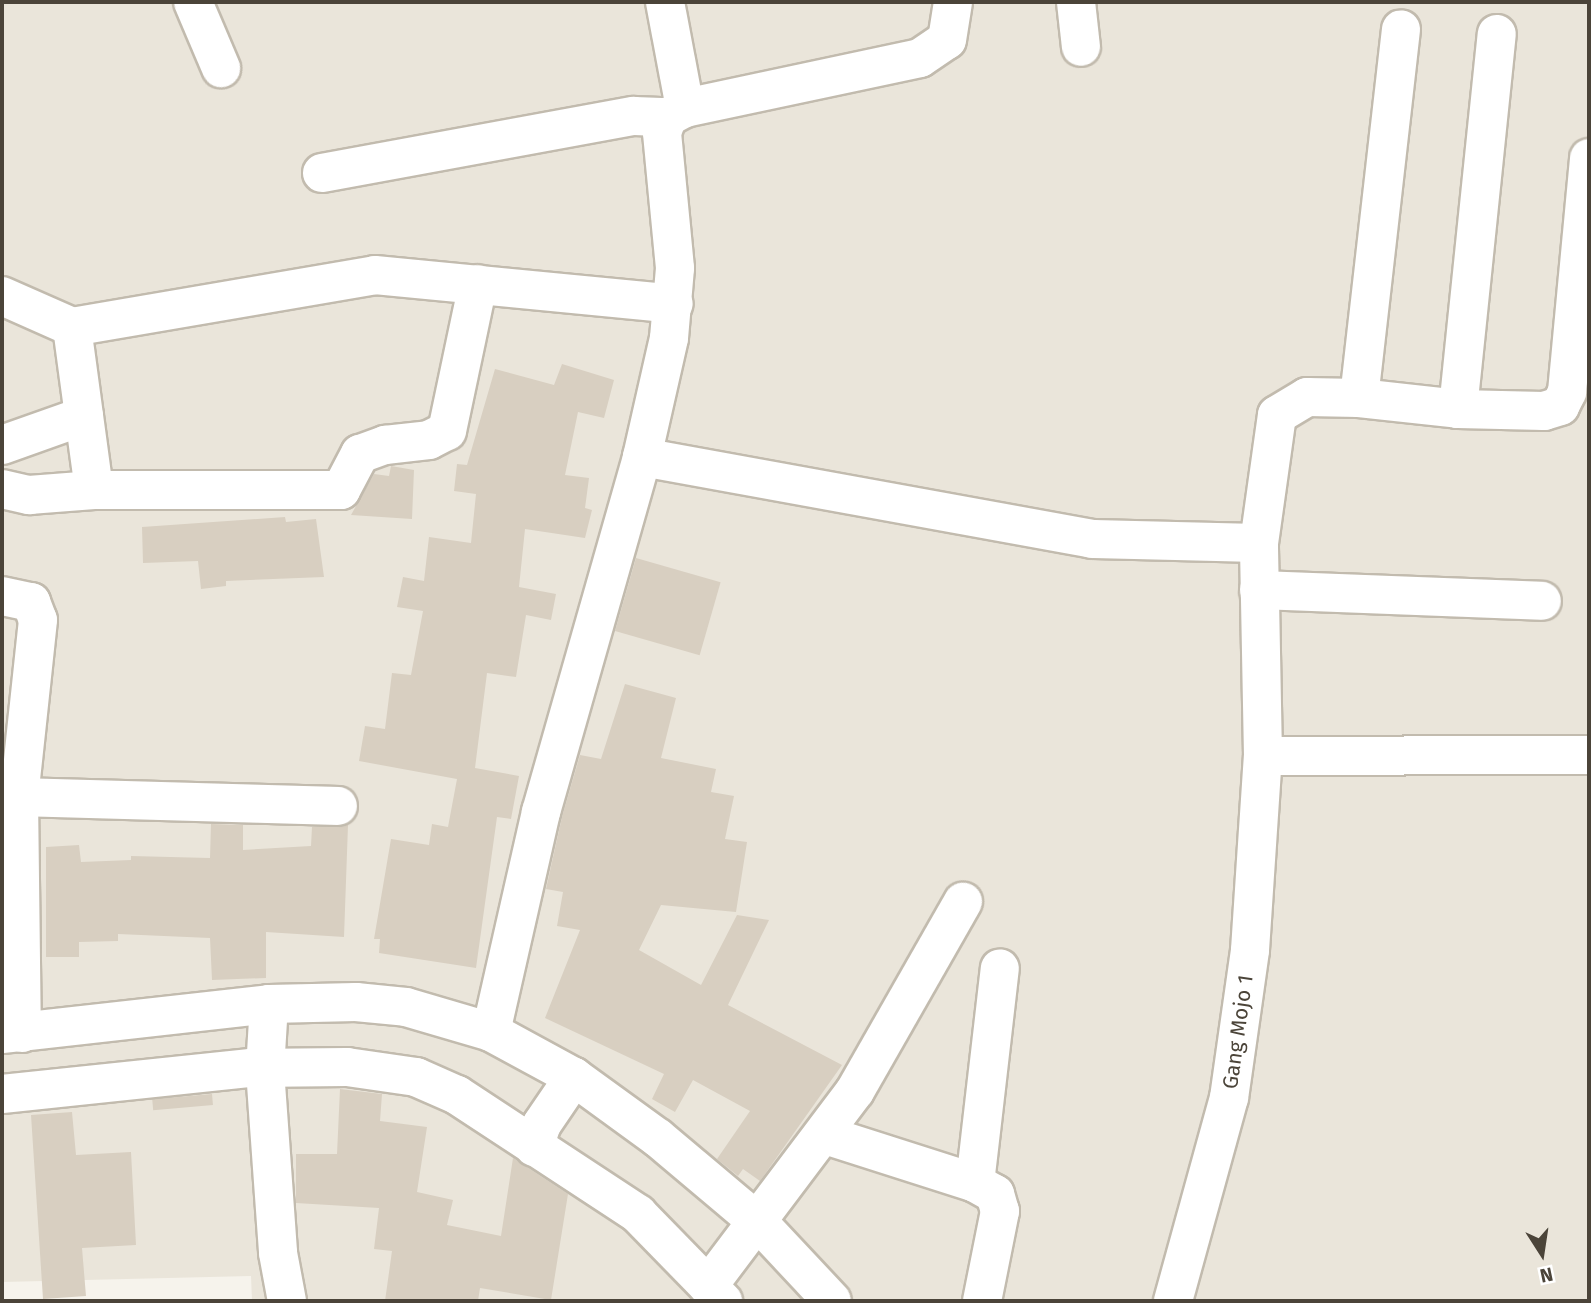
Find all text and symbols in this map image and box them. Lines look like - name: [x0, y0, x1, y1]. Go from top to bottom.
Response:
- street label: Gang Mojo 1: [1218, 973, 1258, 1091]
- north arrow: [1507, 1219, 1577, 1289]
- text: N: [1538, 1262, 1555, 1288]

